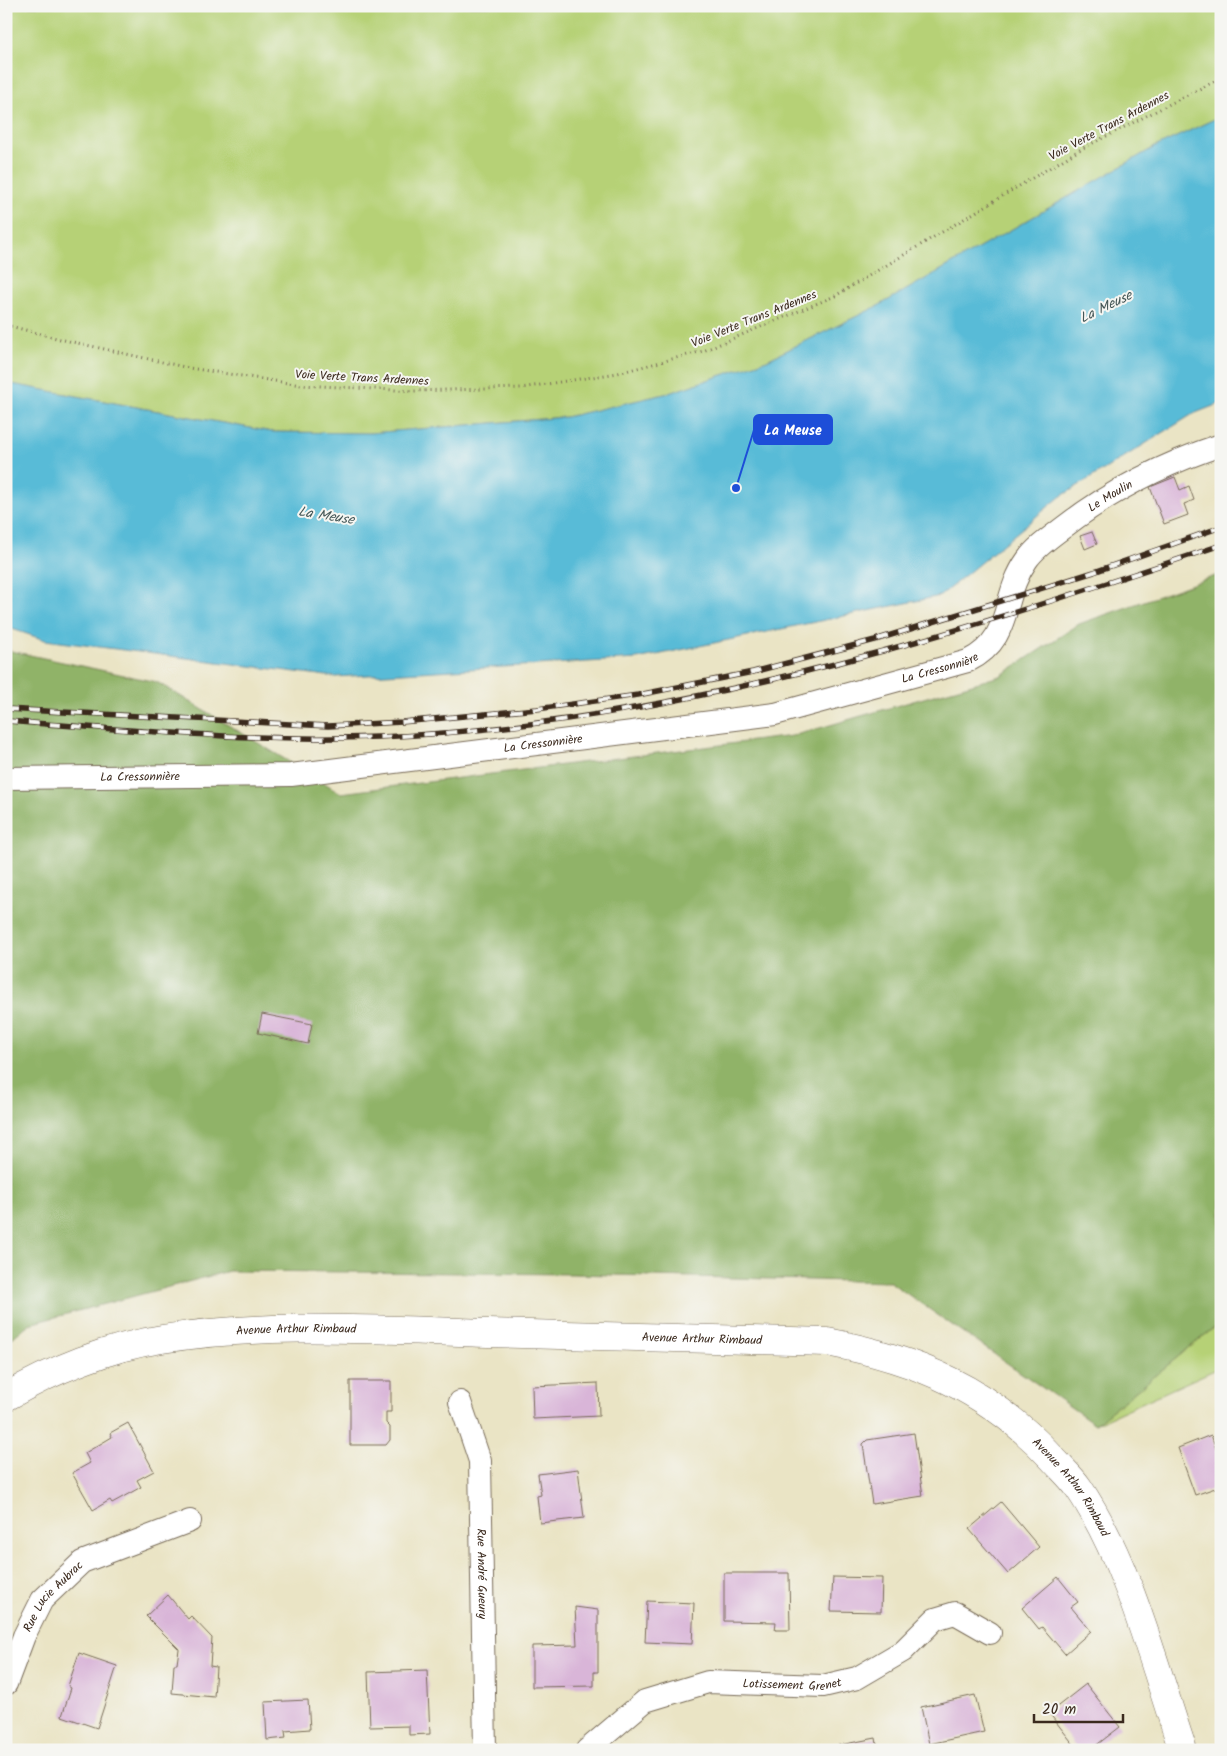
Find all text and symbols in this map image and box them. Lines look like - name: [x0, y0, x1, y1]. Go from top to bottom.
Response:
- street label: Voie Verte Trans Ardennes: [1045, 86, 1173, 166]
- water label: La Meuse: [1076, 284, 1138, 329]
- street label: Voie Verte Trans Ardennes: [688, 285, 820, 353]
- street label: Voie Verte Trans Ardennes: [295, 365, 429, 391]
- callout: La Meuse: [754, 415, 832, 444]
- text: La Meuse: [764, 420, 822, 442]
- street label: Le Moulin: [1084, 475, 1136, 517]
- water label: La Meuse: [297, 501, 357, 532]
- street label: La Cressonnière: [899, 647, 983, 688]
- street label: La Cressonnière: [502, 729, 584, 758]
- street label: La Cressonnière: [100, 767, 180, 787]
- street label: Avenue Arthur Rimbaud: [235, 1319, 357, 1340]
- street label: Avenue Arthur Rimbaud: [642, 1328, 763, 1350]
- street label: Avenue Arthur Rimbaud: [1028, 1433, 1115, 1541]
- street label: Rue André Gueury: [472, 1528, 492, 1620]
- street label: Rue Lucie Aubrac: [18, 1556, 87, 1635]
- street label: Lotissement Grenet: [742, 1672, 844, 1696]
- scale bar: [1034, 1691, 1123, 1723]
- text: 20 m: [1042, 1698, 1076, 1722]

